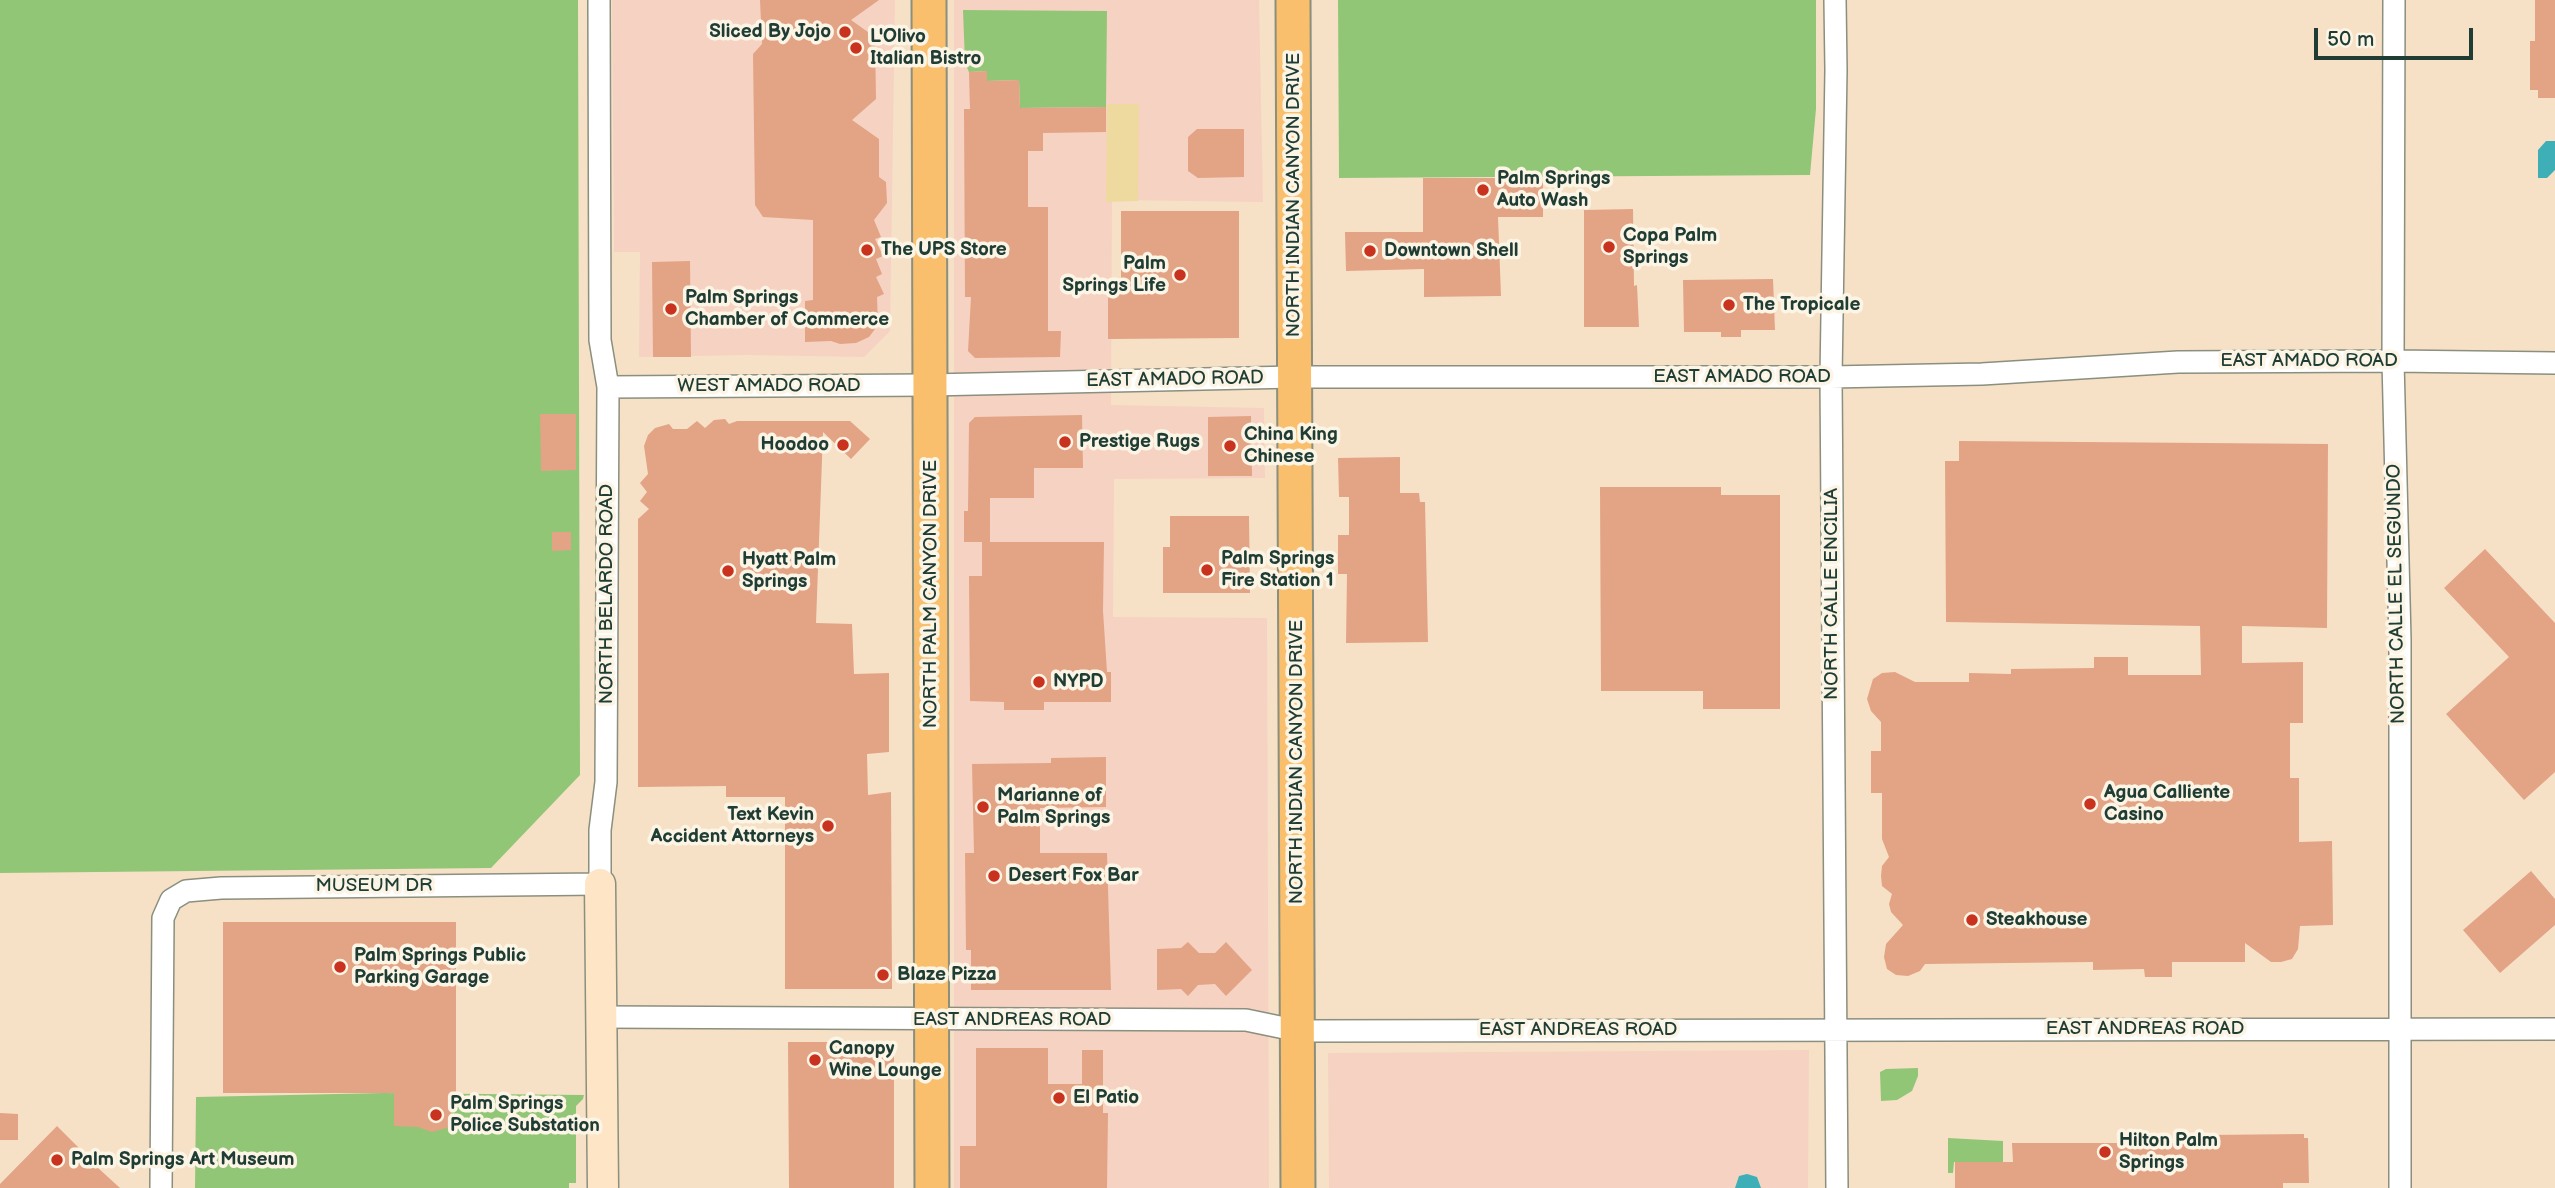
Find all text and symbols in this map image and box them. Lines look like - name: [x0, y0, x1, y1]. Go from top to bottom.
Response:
- scale bar: [2317, 14, 2476, 58]
- place label: Sliced By Jojo: [709, 21, 831, 43]
- marker: Sliced By Jojo: [837, 24, 853, 40]
- place label: L'Olivo Italian Bistro: [870, 26, 981, 70]
- text: 50 m: [2327, 27, 2374, 52]
- marker: L'Olivo Italian Bistro: [848, 40, 864, 56]
- street label: NORTH INDIAN CANYON DRIVE: [1283, 53, 1305, 337]
- place label: Palm Springs Auto Wash: [1497, 168, 1610, 212]
- marker: Palm Springs Auto Wash: [1475, 182, 1491, 198]
- place label: Copa Palm Springs: [1623, 225, 1717, 269]
- place label: The UPS Store: [881, 239, 1007, 261]
- marker: Copa Palm Springs: [1601, 239, 1617, 255]
- place label: Downtown Shell: [1384, 240, 1519, 262]
- marker: The UPS Store: [859, 242, 875, 258]
- marker: Downtown Shell: [1362, 243, 1378, 259]
- place label: Palm Springs Life: [1062, 253, 1166, 297]
- marker: Palm Springs Life: [1172, 267, 1188, 283]
- place label: Palm Springs Chamber of Commerce: [685, 287, 889, 331]
- place label: The Tropicale: [1743, 294, 1860, 316]
- marker: The Tropicale: [1721, 297, 1737, 313]
- marker: Palm Springs Chamber of Commerce: [663, 301, 679, 317]
- street label: EAST AMADO ROAD: [2220, 350, 2398, 372]
- street label: EAST AMADO ROAD: [1653, 366, 1831, 388]
- street label: EAST AMADO ROAD: [1086, 367, 1264, 393]
- street label: WEST AMADO ROAD: [677, 375, 861, 397]
- place label: China King Chinese: [1244, 424, 1338, 468]
- place label: Prestige Rugs: [1079, 431, 1200, 453]
- place label: Hoodoo: [761, 434, 829, 456]
- marker: Prestige Rugs: [1057, 434, 1073, 450]
- marker: Hoodoo: [835, 437, 851, 453]
- marker: China King Chinese: [1222, 438, 1238, 454]
- street label: NORTH PALM CANYON DRIVE: [920, 460, 942, 728]
- street label: NORTH CALLE EL SEGUNDO: [2383, 464, 2411, 724]
- street label: NORTH BELARDO ROAD: [596, 484, 618, 704]
- street label: NORTH CALLE ENCILIA: [1821, 488, 1843, 700]
- place label: Palm Springs Fire Station 1: [1221, 548, 1334, 592]
- place label: Hyatt Palm Springs: [742, 549, 836, 593]
- marker: Palm Springs Fire Station 1: [1199, 562, 1215, 578]
- marker: Hyatt Palm Springs: [720, 563, 736, 579]
- street label: NORTH INDIAN CANYON DRIVE: [1286, 620, 1308, 904]
- place label: NYPD: [1053, 671, 1104, 693]
- marker: NYPD: [1031, 674, 1047, 690]
- place label: Agua Calliente Casino: [2104, 782, 2230, 826]
- place label: Marianne of Palm Springs: [997, 785, 1110, 829]
- marker: Agua Calliente Casino: [2082, 796, 2098, 812]
- marker: Marianne of Palm Springs: [975, 799, 991, 815]
- place label: Text Kevin Accident Attorneys: [651, 804, 814, 848]
- marker: Text Kevin Accident Attorneys: [820, 818, 836, 834]
- place label: Desert Fox Bar: [1008, 865, 1139, 887]
- marker: Desert Fox Bar: [986, 868, 1002, 884]
- street label: MUSEUM DR: [315, 875, 433, 897]
- place label: Steakhouse: [1986, 909, 2088, 931]
- marker: Steakhouse: [1964, 912, 1980, 928]
- place label: Palm Springs Public Parking Garage: [354, 945, 526, 989]
- marker: Palm Springs Public Parking Garage: [332, 959, 348, 975]
- place label: Blaze Pizza: [897, 964, 997, 986]
- marker: Blaze Pizza: [875, 967, 891, 983]
- street label: EAST ANDREAS ROAD: [913, 1009, 1111, 1031]
- street label: EAST ANDREAS ROAD: [2046, 1018, 2244, 1040]
- street label: EAST ANDREAS ROAD: [1479, 1019, 1677, 1041]
- place label: Canopy Wine Lounge: [829, 1038, 942, 1082]
- marker: Canopy Wine Lounge: [807, 1052, 823, 1068]
- place label: El Patio: [1073, 1087, 1139, 1109]
- marker: El Patio: [1051, 1090, 1067, 1106]
- place label: Palm Springs Police Substation: [450, 1093, 600, 1137]
- marker: Palm Springs Police Substation: [428, 1107, 444, 1123]
- place label: Hilton Palm Springs: [2119, 1130, 2218, 1174]
- marker: Hilton Palm Springs: [2097, 1144, 2113, 1160]
- place label: Palm Springs Art Museum: [71, 1149, 294, 1171]
- marker: Palm Springs Art Museum: [49, 1152, 65, 1168]

